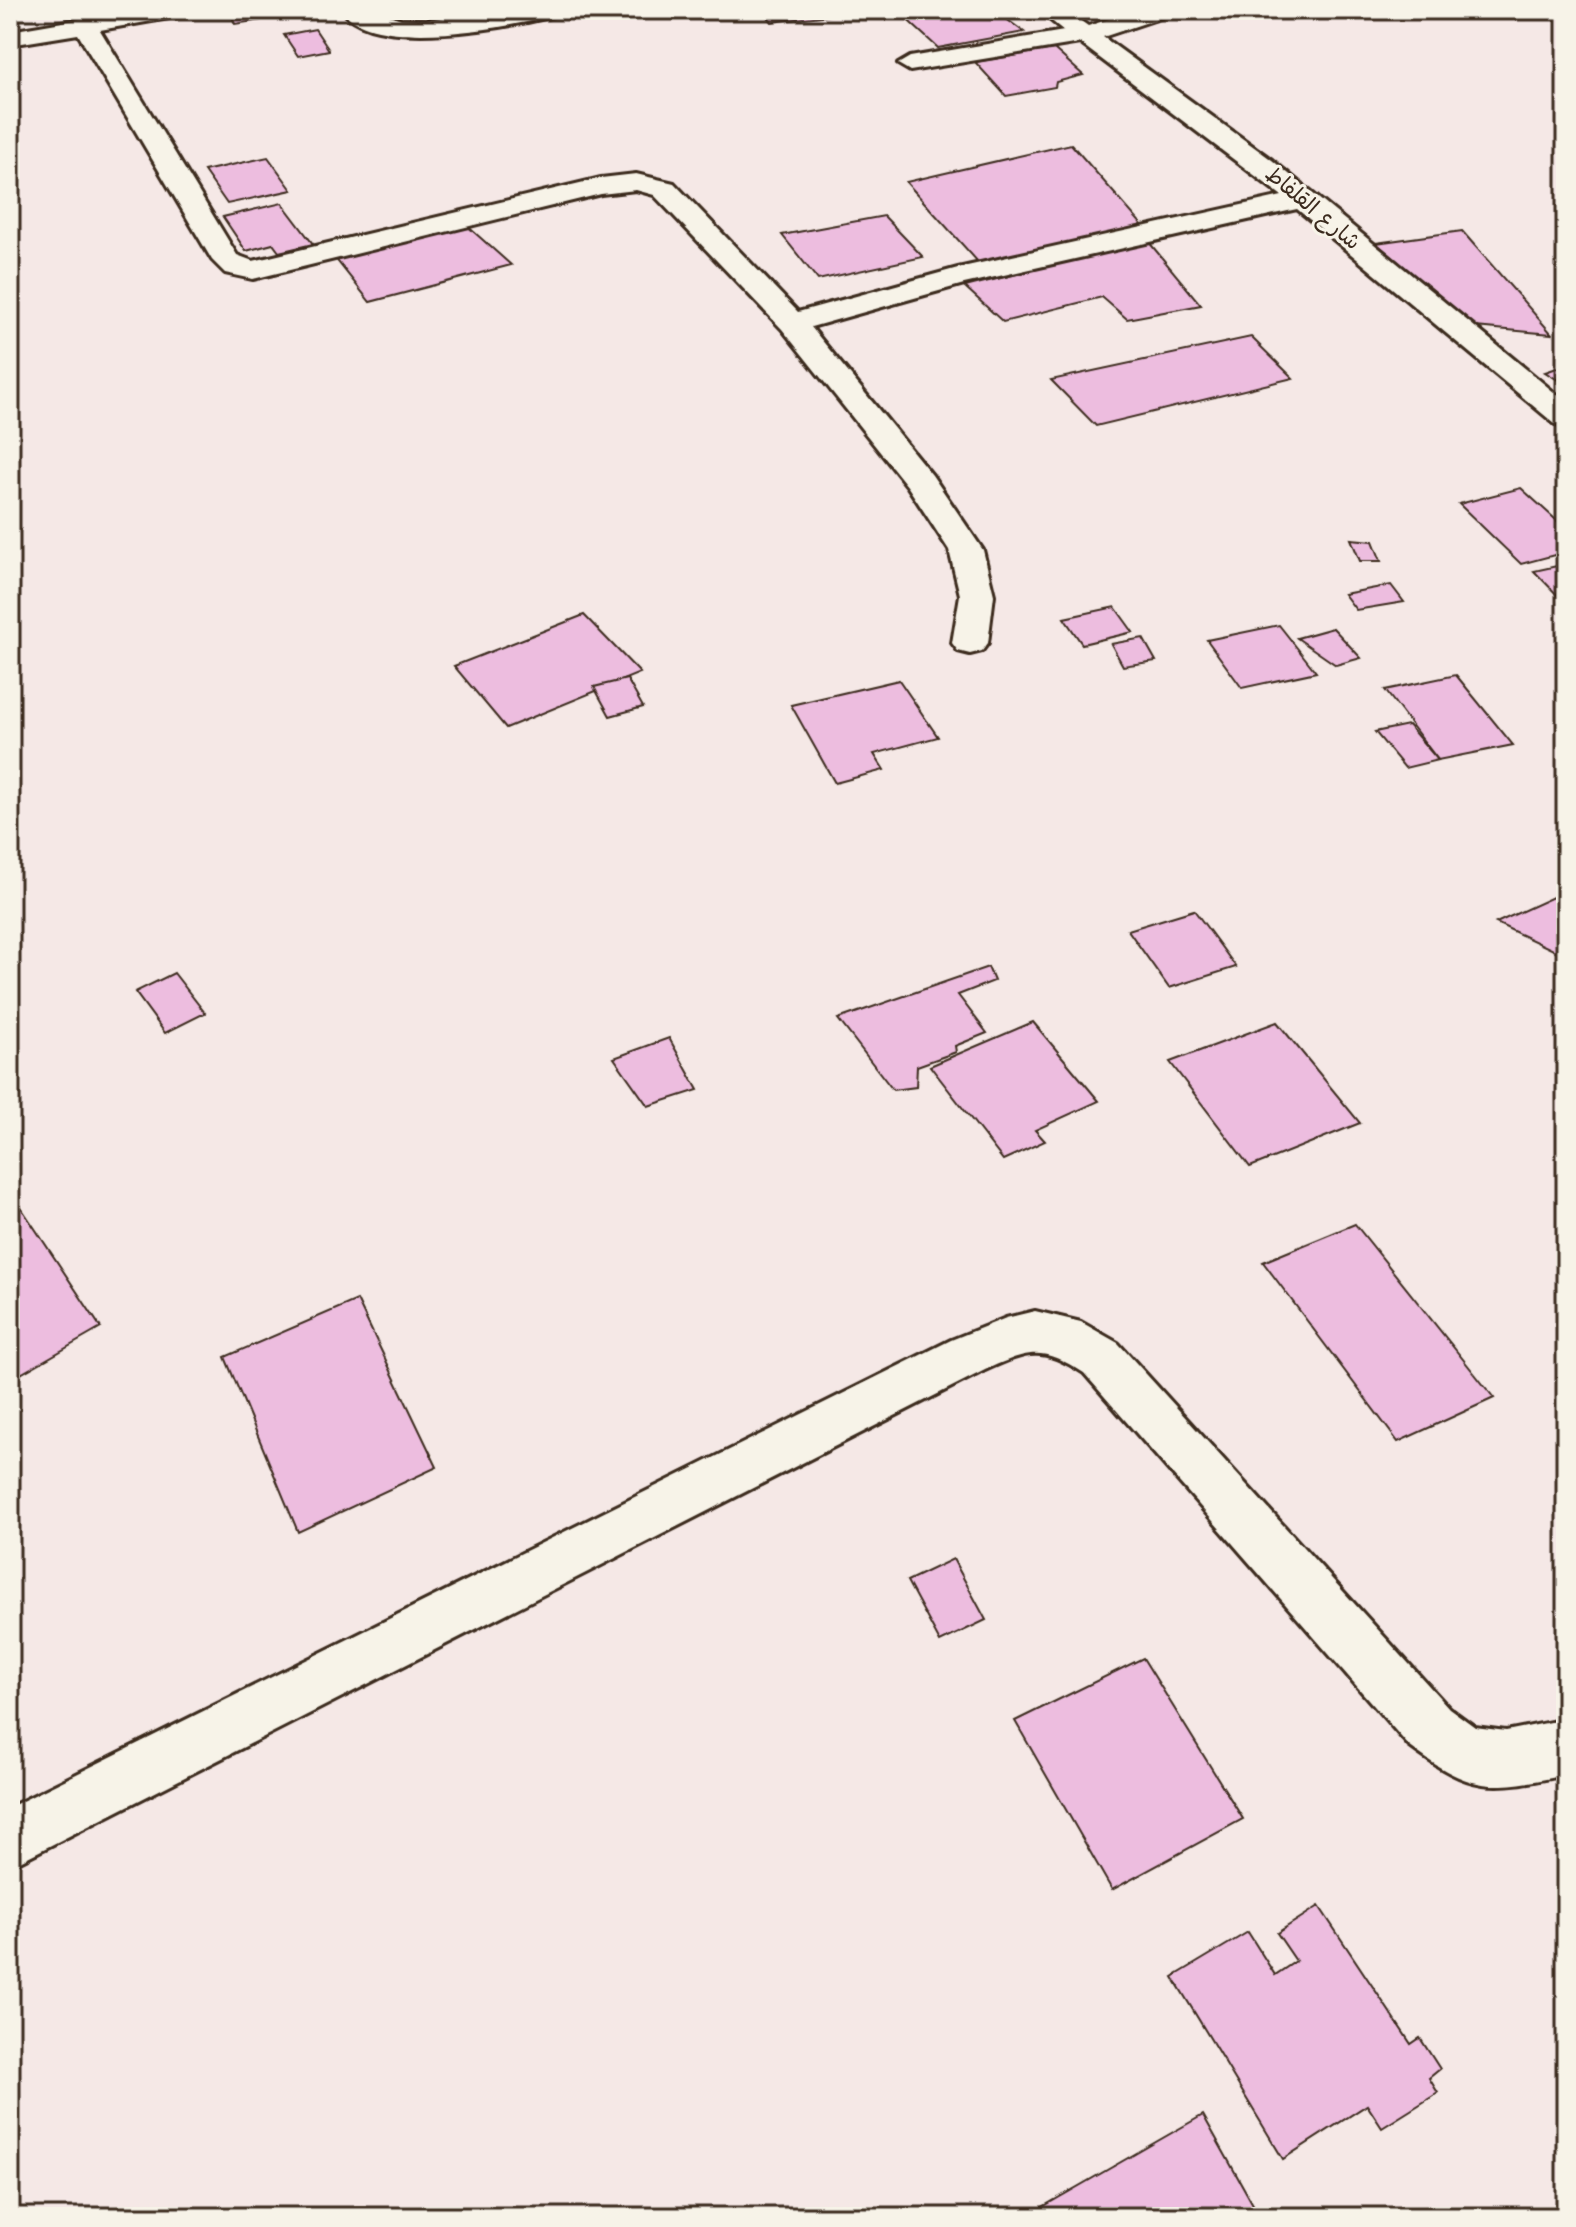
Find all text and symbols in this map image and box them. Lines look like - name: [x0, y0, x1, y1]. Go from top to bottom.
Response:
- street label: شارع القلفاط: [1259, 161, 1366, 257]

